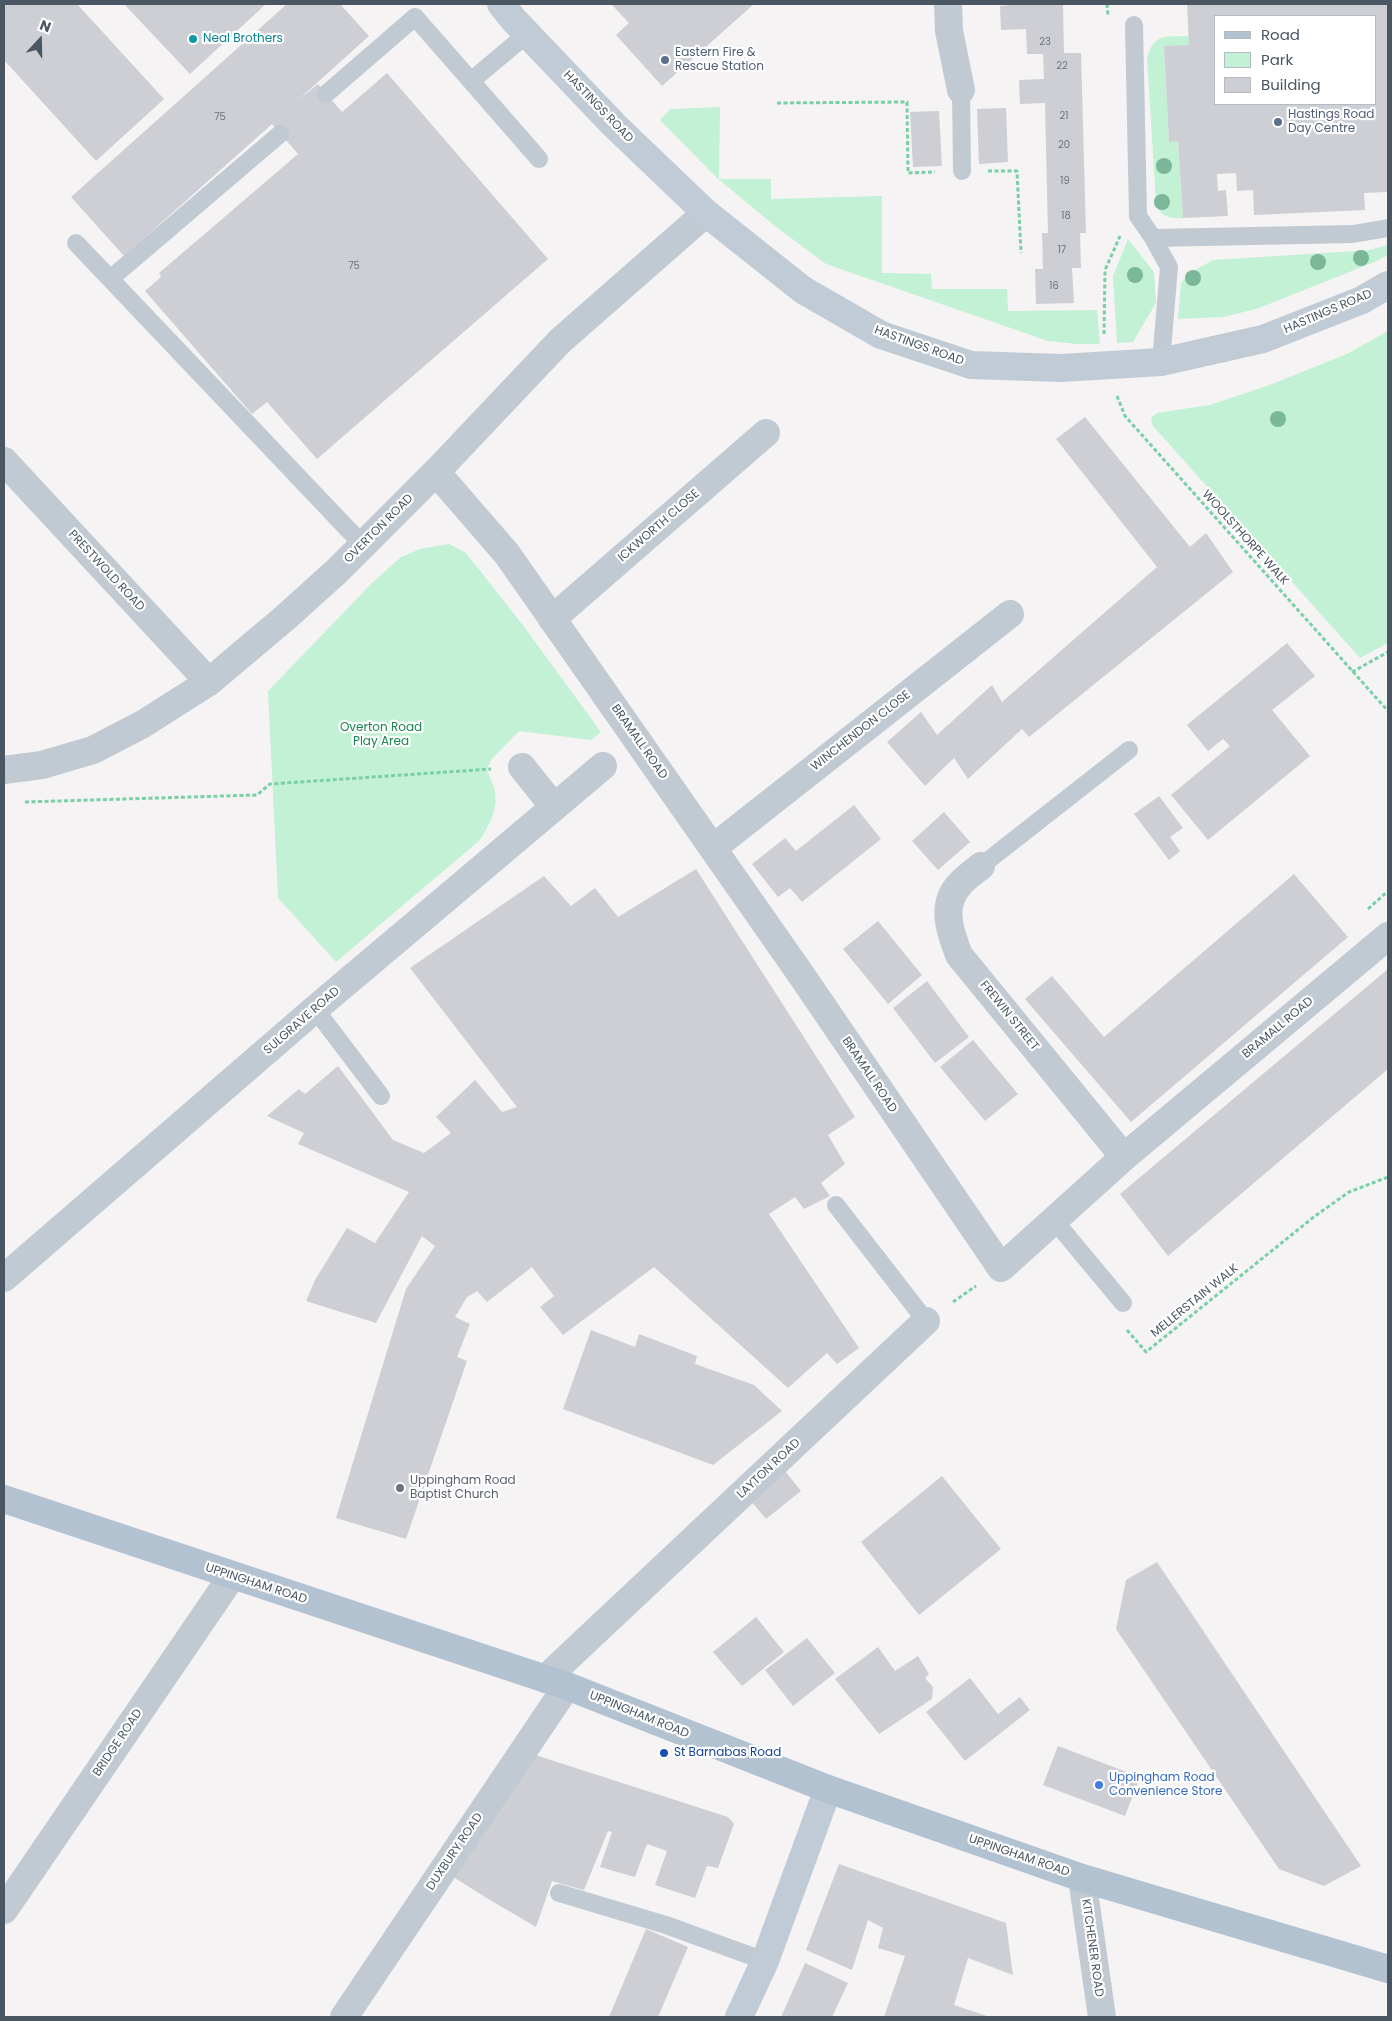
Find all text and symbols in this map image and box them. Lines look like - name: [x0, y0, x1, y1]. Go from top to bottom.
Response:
- north arrow: [15, 15, 65, 65]
- text: N: [37, 15, 54, 37]
- legend: [1214, 15, 1377, 105]
- text: Road: [1261, 24, 1300, 45]
- place label: Neal Brothers: [203, 32, 283, 46]
- marker: Neal Brothers: [187, 33, 199, 45]
- house number: 23: [1039, 36, 1051, 48]
- place label: Eastern Fire & Rescue Station: [675, 46, 764, 74]
- text: Park: [1261, 49, 1293, 70]
- marker: Eastern Fire & Rescue Station: [659, 54, 671, 66]
- house number: 22: [1056, 60, 1068, 72]
- street label: HASTINGS ROAD: [560, 68, 636, 146]
- text: Building: [1261, 74, 1321, 95]
- place label: Hastings Road Day Centre: [1288, 108, 1374, 136]
- house number: 21: [1060, 110, 1068, 122]
- house number: 75: [214, 111, 226, 123]
- marker: Hastings Road Day Centre: [1272, 116, 1284, 128]
- house number: 20: [1058, 139, 1070, 151]
- house number: 19: [1060, 175, 1070, 187]
- house number: 18: [1061, 210, 1071, 222]
- house number: 17: [1058, 244, 1066, 256]
- house number: 75: [348, 260, 360, 272]
- house number: 16: [1049, 280, 1059, 292]
- street label: HASTINGS ROAD: [1282, 287, 1374, 337]
- street label: HASTINGS ROAD: [872, 323, 966, 369]
- street label: ICKWORTH CLOSE: [615, 487, 703, 565]
- street label: WOOLSTHORPE WALK: [1199, 488, 1291, 588]
- street label: OVERTON ROAD: [341, 491, 417, 567]
- street label: PRESTWOLD ROAD: [65, 528, 147, 614]
- street label: WINCHENDON CLOSE: [809, 688, 913, 774]
- street label: BRAMALL ROAD: [608, 702, 670, 782]
- park label: Overton Road Play Area: [340, 721, 422, 749]
- street label: FREWIN STREET: [977, 978, 1041, 1054]
- street label: SULGRAVE ROAD: [261, 984, 343, 1058]
- street label: BRAMALL ROAD: [1240, 994, 1316, 1062]
- street label: BRAMALL ROAD: [838, 1034, 900, 1116]
- street label: MELLERSTAIN WALK: [1148, 1261, 1242, 1341]
- street label: LAYTON ROAD: [734, 1436, 804, 1502]
- place label: Uppingham Road Baptist Church: [410, 1474, 516, 1502]
- marker: Uppingham Road Baptist Church: [394, 1482, 406, 1494]
- street label: UPPINGHAM ROAD: [203, 1561, 309, 1607]
- street label: UPPINGHAM ROAD: [587, 1688, 691, 1742]
- street label: BRIDGE ROAD: [90, 1707, 146, 1779]
- place label: St Barnabas Road: [674, 1746, 781, 1760]
- marker: St Barnabas Road: [658, 1747, 670, 1759]
- place label: Uppingham Road Convenience Store: [1109, 1771, 1222, 1799]
- marker: Uppingham Road Convenience Store: [1093, 1779, 1105, 1791]
- street label: DUXBURY ROAD: [424, 1811, 486, 1893]
- street label: UPPINGHAM ROAD: [967, 1832, 1071, 1880]
- street label: KITCHENER ROAD: [1078, 1898, 1106, 1998]

